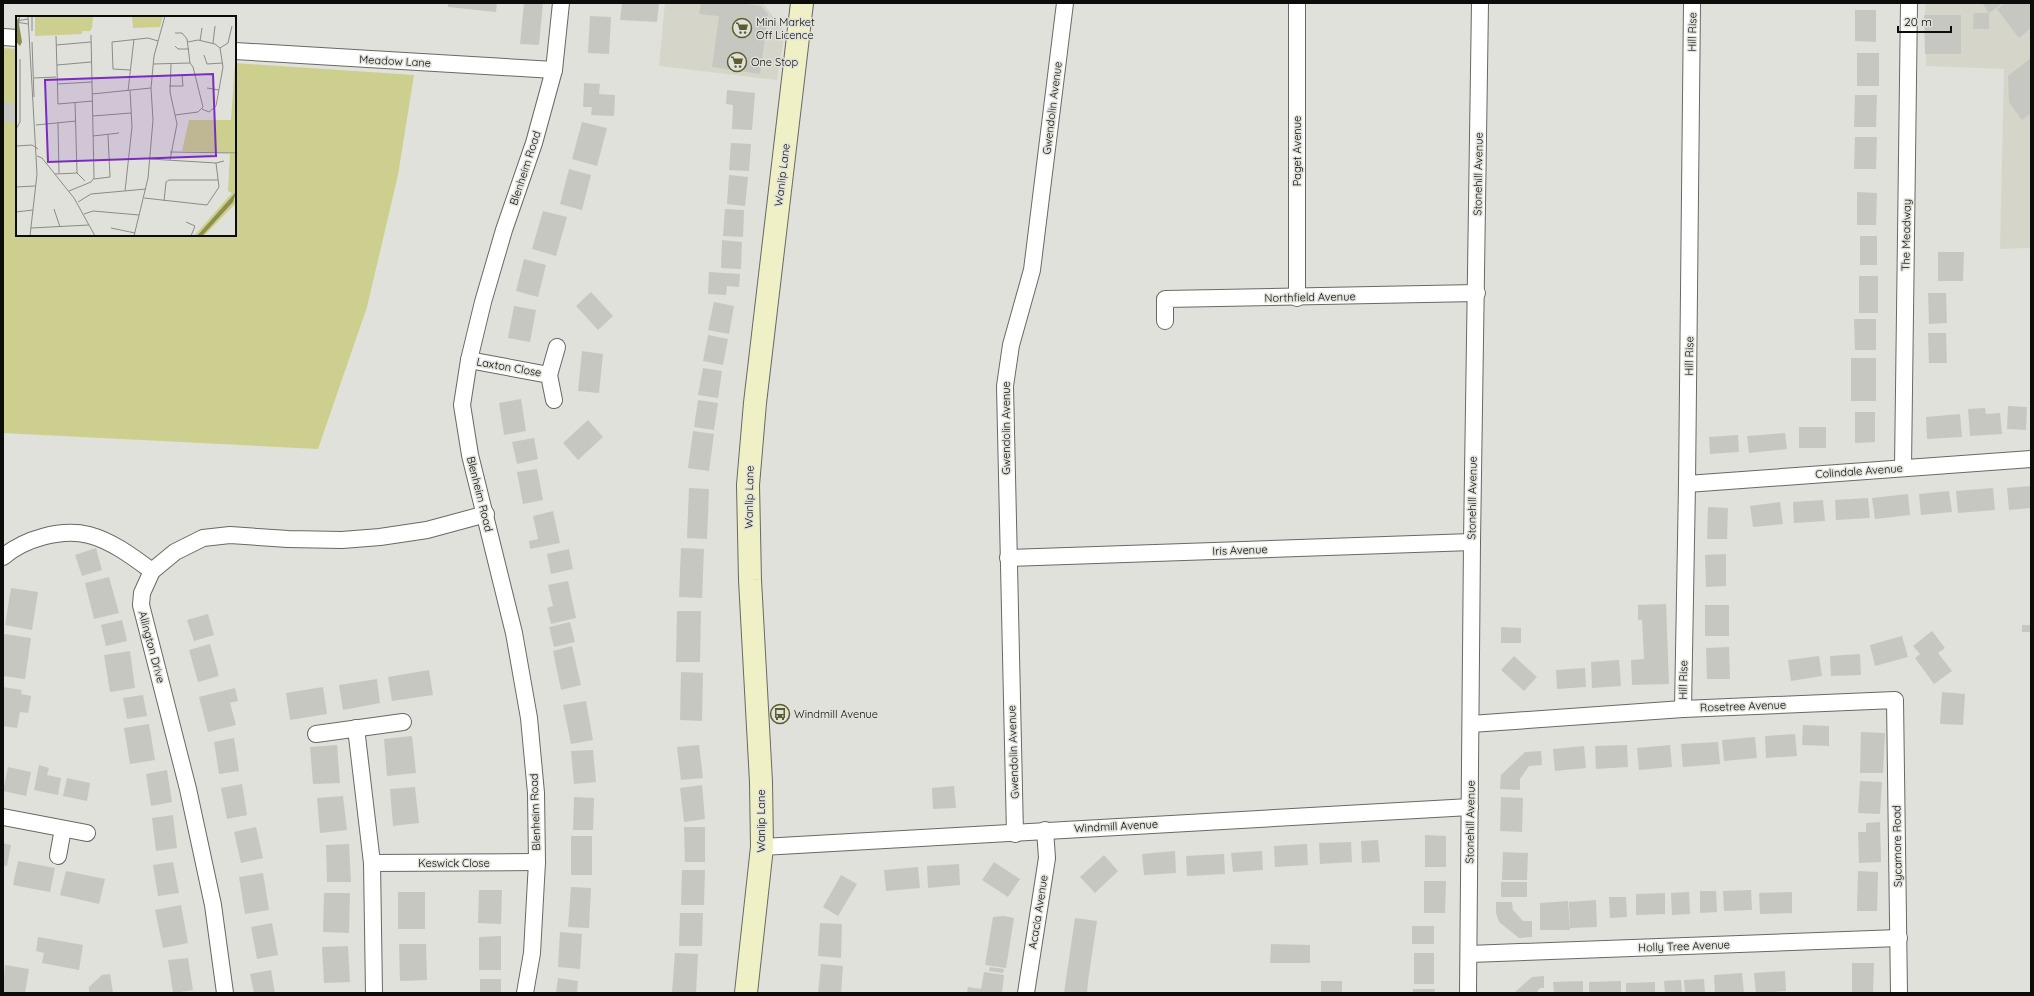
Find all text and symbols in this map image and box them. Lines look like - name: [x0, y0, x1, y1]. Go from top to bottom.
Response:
- scale bar: [1898, 8, 1951, 34]
- street label: Hill Rise: [1685, 12, 1699, 52]
- text: 20 m: [1904, 14, 1932, 29]
- place label: Mini Market Off Licence: [756, 15, 815, 42]
- inset map: [16, 16, 236, 236]
- supermarket icon: Mini Market Off Licence: [731, 17, 753, 39]
- supermarket icon: One Stop: [726, 51, 748, 73]
- street label: Meadow Lane: [359, 52, 431, 70]
- place label: One Stop: [751, 55, 799, 69]
- street label: Gwendolin Avenue: [1039, 61, 1065, 155]
- street label: Paget Avenue: [1290, 116, 1304, 186]
- street label: Blenheim Road: [506, 129, 544, 207]
- street label: Stonehill Avenue: [1470, 132, 1486, 216]
- street label: Wanlip Lane: [771, 143, 793, 207]
- street label: The Meadway: [1898, 199, 1914, 271]
- street label: Northfield Avenue: [1264, 289, 1356, 305]
- street label: Hill Rise: [1682, 336, 1696, 376]
- street label: Laxton Close: [475, 354, 543, 380]
- street label: Gwendolin Avenue: [999, 381, 1013, 475]
- street label: Blenheim Road: [464, 455, 496, 533]
- street label: Stonehill Avenue: [1464, 456, 1480, 540]
- street label: Colindale Avenue: [1815, 461, 1903, 481]
- street label: Wanlip Lane: [741, 465, 757, 529]
- street label: Iris Avenue: [1212, 542, 1268, 558]
- street label: Allington Drive: [136, 609, 168, 685]
- street label: Hill Rise: [1676, 660, 1690, 700]
- street label: Rosetree Avenue: [1700, 698, 1786, 714]
- bus stop icon: Windmill Avenue: [769, 703, 791, 725]
- street label: Gwendolin Avenue: [1004, 705, 1022, 799]
- place label: Windmill Avenue: [794, 707, 878, 721]
- street label: Blenheim Road: [527, 773, 543, 851]
- street label: Stonehill Avenue: [1462, 780, 1478, 864]
- street label: Wanlip Lane: [754, 789, 768, 853]
- street label: Sycamore Road: [1889, 805, 1905, 887]
- street label: Windmill Avenue: [1074, 817, 1158, 835]
- street label: Keswick Close: [418, 856, 490, 870]
- street label: Acacia Avenue: [1025, 874, 1051, 950]
- street label: Holly Tree Avenue: [1638, 937, 1730, 955]

